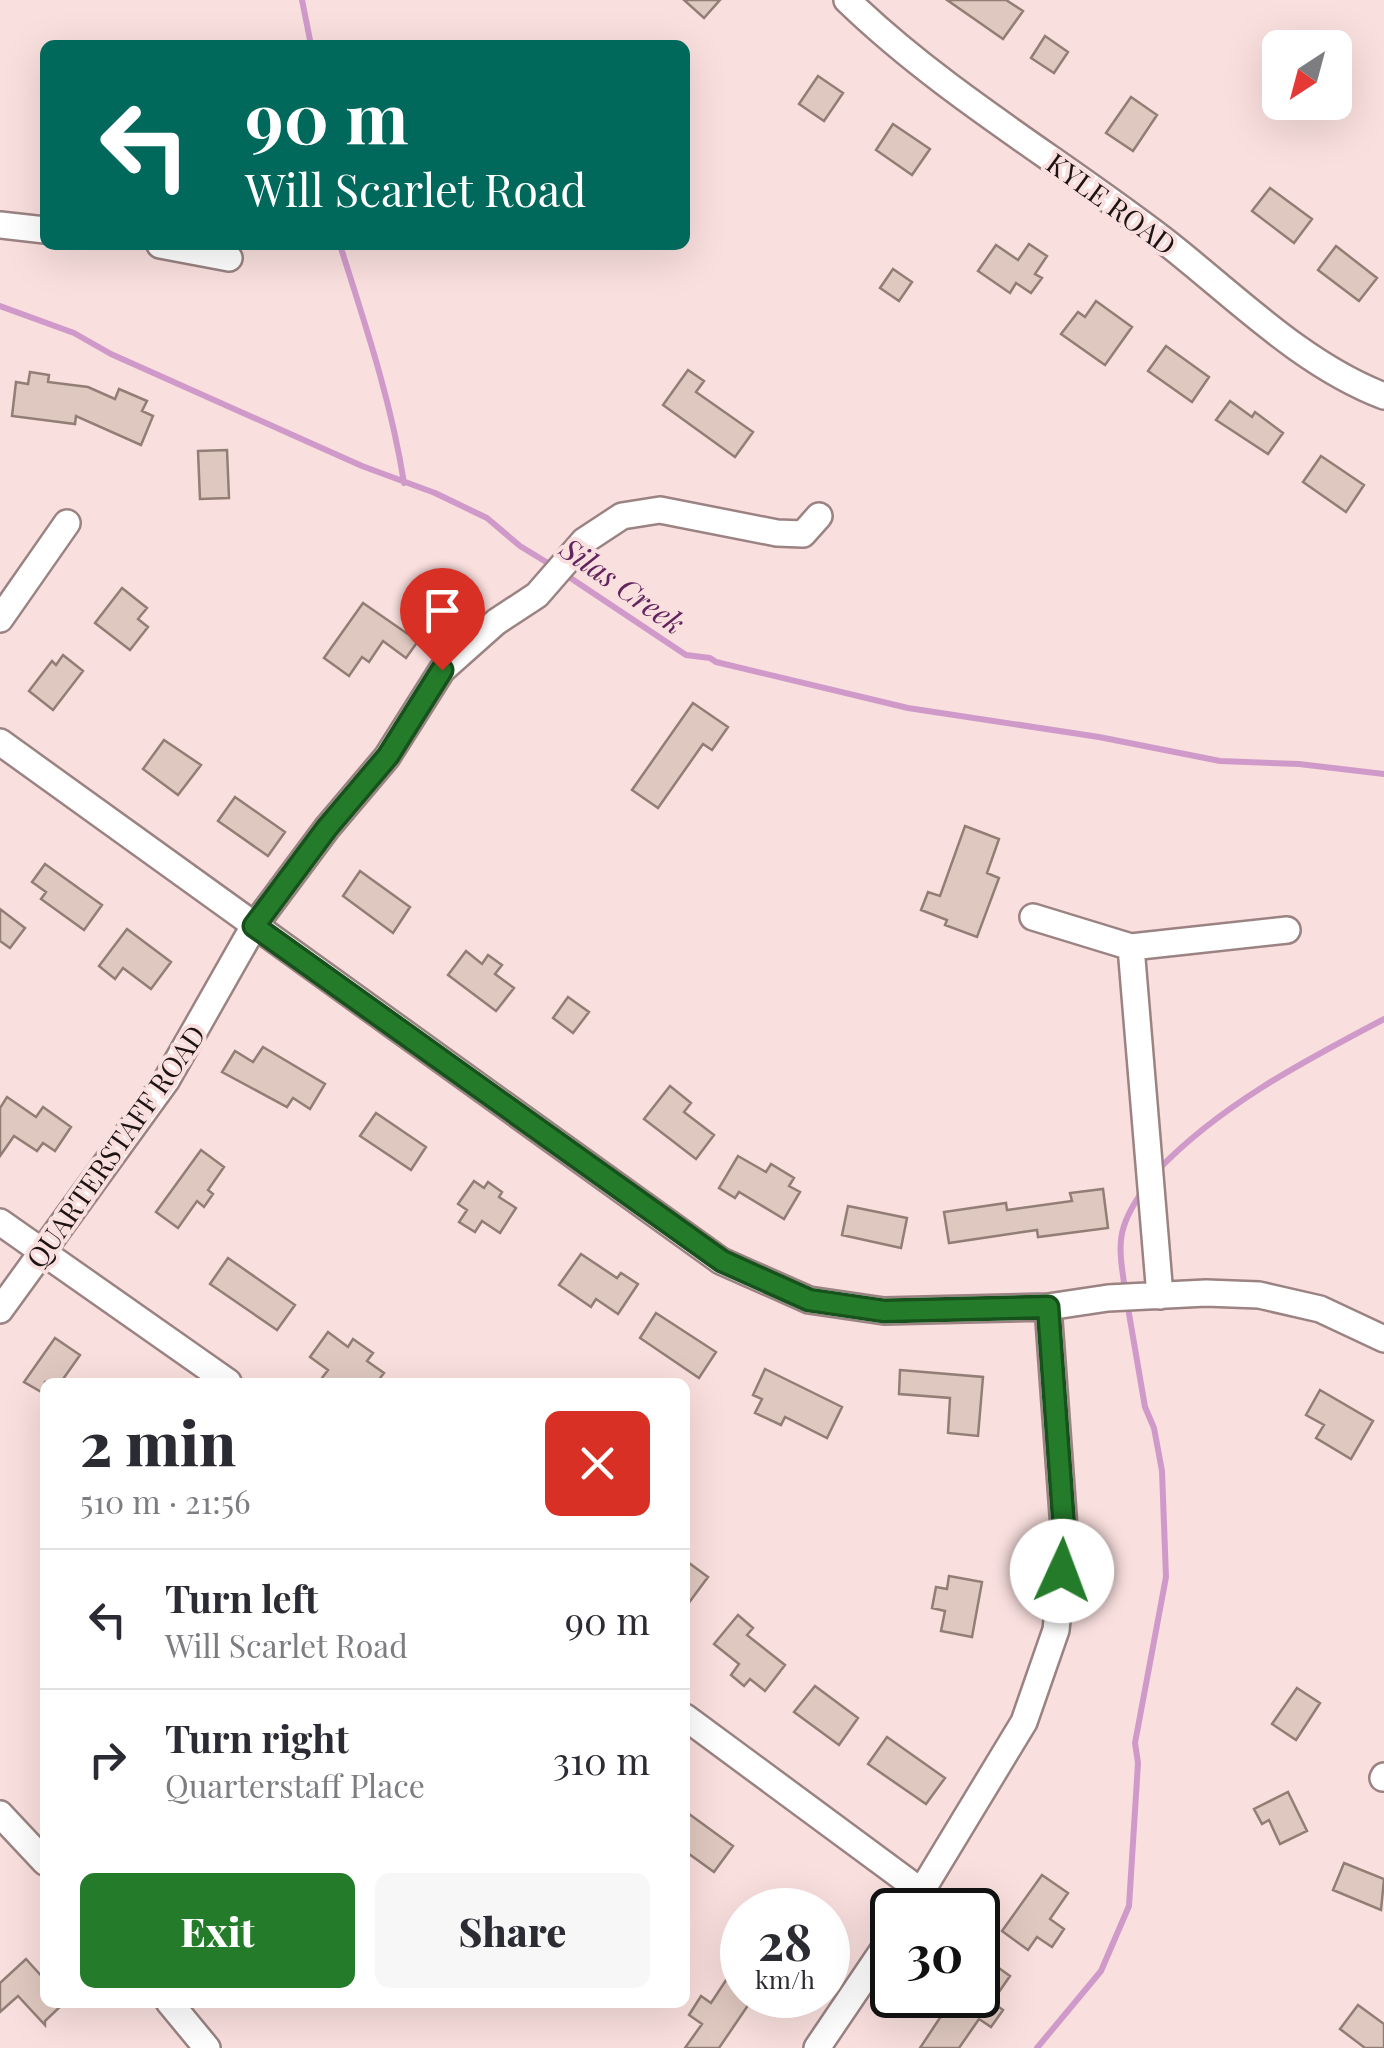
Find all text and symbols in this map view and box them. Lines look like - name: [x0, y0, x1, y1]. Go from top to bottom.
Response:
- north arrow: [1262, 30, 1352, 120]
- map controls: [1262, 30, 1352, 120]
- text: 90 m: [245, 68, 409, 162]
- icon: left: [80, 80, 210, 210]
- street label: KYLE ROAD: [1040, 144, 1184, 262]
- text: Will Scarlet Road: [245, 158, 586, 218]
- water label: Silas Creek: [552, 527, 693, 642]
- pin: [400, 568, 485, 671]
- icon: arrive: [415, 583, 470, 638]
- street label: QUARTERSTAFF ROAD: [17, 1017, 213, 1275]
- text: 2 min: [80, 1401, 236, 1481]
- button: close: [545, 1411, 650, 1516]
- text: 510 m · 21:56: [80, 1479, 251, 1522]
- position arrow: [1010, 1519, 1114, 1623]
- text: Turn left: [165, 1572, 318, 1623]
- icon: left: [80, 1592, 135, 1647]
- text: 90 m: [565, 1594, 650, 1645]
- text: Will Scarlet Road: [165, 1623, 408, 1666]
- text: Turn right: [165, 1712, 349, 1763]
- icon: right: [80, 1732, 135, 1787]
- text: 310 m: [553, 1734, 650, 1785]
- text: Quarterstaff Place: [165, 1763, 425, 1806]
- button: Exit: [80, 1873, 355, 1988]
- button: Share: [375, 1873, 650, 1988]
- speed limit sign: 30: [870, 1888, 1000, 2018]
- text: 28: [758, 1907, 812, 1974]
- text: km/h: [755, 1962, 815, 1995]

